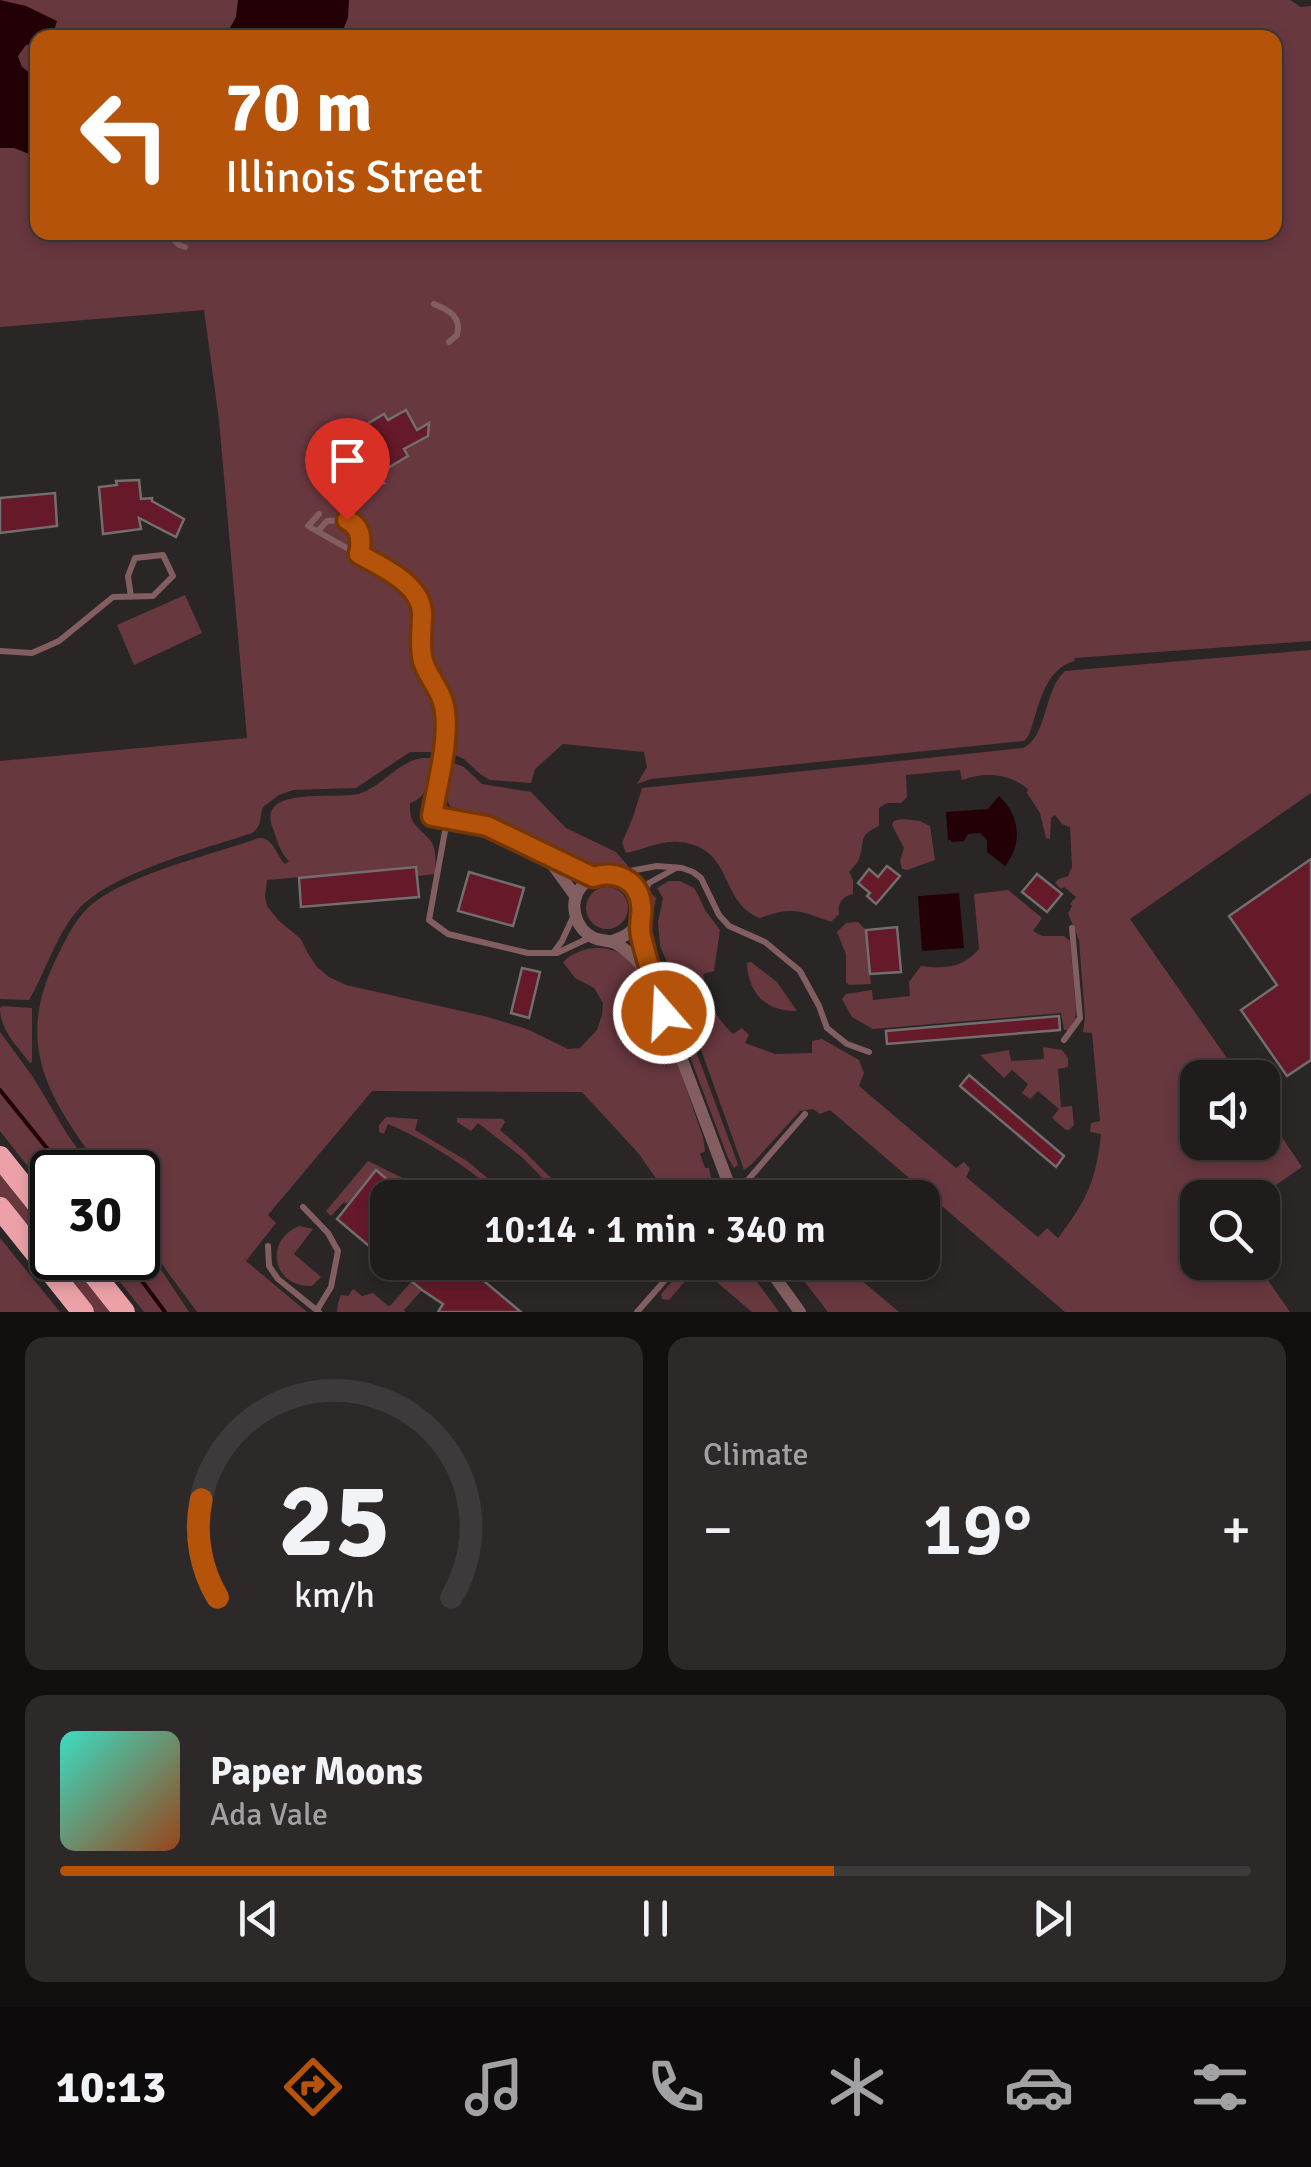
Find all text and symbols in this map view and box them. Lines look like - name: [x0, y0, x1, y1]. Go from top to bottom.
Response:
- text: 70 m: [225, 64, 373, 150]
- icon: left: [60, 70, 190, 200]
- text: Illinois Street: [225, 150, 483, 205]
- pin: [305, 418, 390, 521]
- icon: arrive: [320, 433, 375, 488]
- position arrow: [612, 961, 716, 1065]
- map controls: [1180, 1060, 1280, 1280]
- button: sound: [1180, 1060, 1280, 1160]
- speed limit sign: 30: [30, 1150, 160, 1280]
- button: search: [1180, 1180, 1280, 1280]
- text: 10:14 · 1 min · 340 m: [484, 1206, 826, 1253]
- text: Climate: [703, 1435, 809, 1474]
- text: 25: [278, 1457, 390, 1585]
- text: 19°: [922, 1483, 1032, 1576]
- text: −: [703, 1496, 733, 1564]
- text: +: [1221, 1496, 1251, 1564]
- text: km/h: [294, 1573, 374, 1617]
- text: Paper Moons: [210, 1748, 423, 1795]
- text: Ada Vale: [210, 1795, 328, 1834]
- icon: previous: [231, 1891, 286, 1946]
- icon: pause: [628, 1891, 683, 1946]
- icon: next: [1025, 1891, 1080, 1946]
- icon: directions: [278, 2052, 348, 2122]
- icon: music: [459, 2052, 529, 2122]
- icon: phone: [641, 2052, 711, 2122]
- icon: climate: [822, 2052, 892, 2122]
- icon: car: [1004, 2052, 1074, 2122]
- icon: filters: [1185, 2052, 1255, 2122]
- text: 10:13: [56, 2060, 166, 2115]

